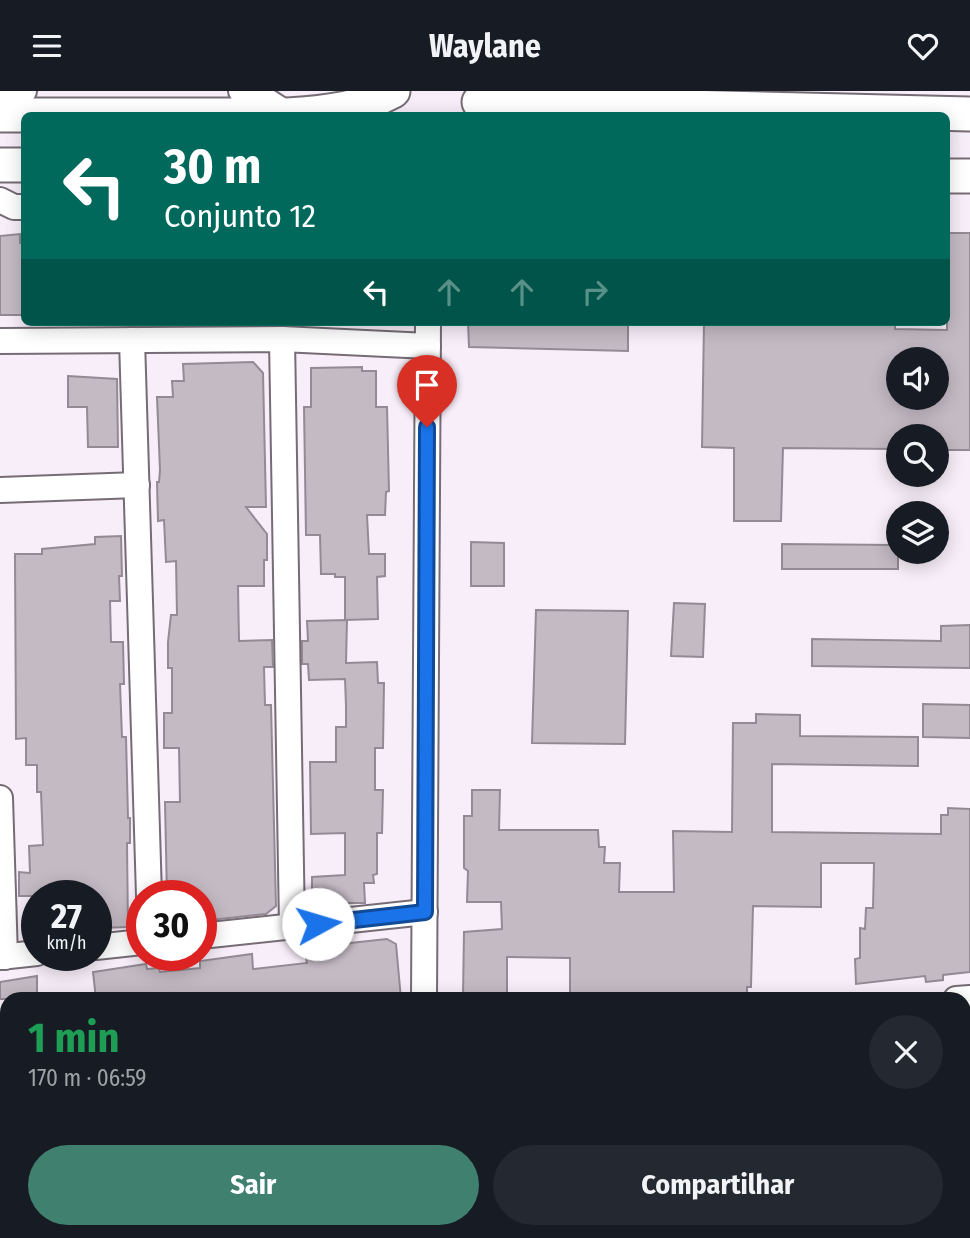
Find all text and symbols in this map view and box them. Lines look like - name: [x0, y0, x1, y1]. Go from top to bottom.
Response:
- icon: menu: [28, 27, 66, 65]
- text: Waylane: [429, 27, 541, 65]
- icon: heart: [904, 27, 942, 65]
- text: 30 m: [164, 137, 262, 196]
- icon: left: [49, 140, 140, 231]
- text: Conjunto 12: [164, 197, 316, 235]
- icon: left: [357, 273, 395, 311]
- icon: ahead: [430, 273, 468, 311]
- icon: ahead: [503, 273, 541, 311]
- icon: right: [576, 273, 614, 311]
- map controls: [886, 347, 949, 564]
- button: sound: [886, 347, 949, 410]
- pin: [397, 355, 457, 427]
- icon: arrive: [408, 366, 446, 404]
- button: search: [886, 424, 949, 487]
- button: layers: [886, 501, 949, 564]
- speed limit sign: 30: [126, 880, 217, 971]
- position arrow: [281, 887, 355, 961]
- text: 27: [51, 895, 82, 937]
- text: km/h: [46, 932, 87, 954]
- text: 1 min: [28, 1013, 119, 1063]
- button: close: [869, 1015, 943, 1089]
- text: 170 m · 06:59: [28, 1064, 147, 1092]
- button: Sair: [28, 1145, 479, 1225]
- button: Compartilhar: [493, 1145, 943, 1225]

